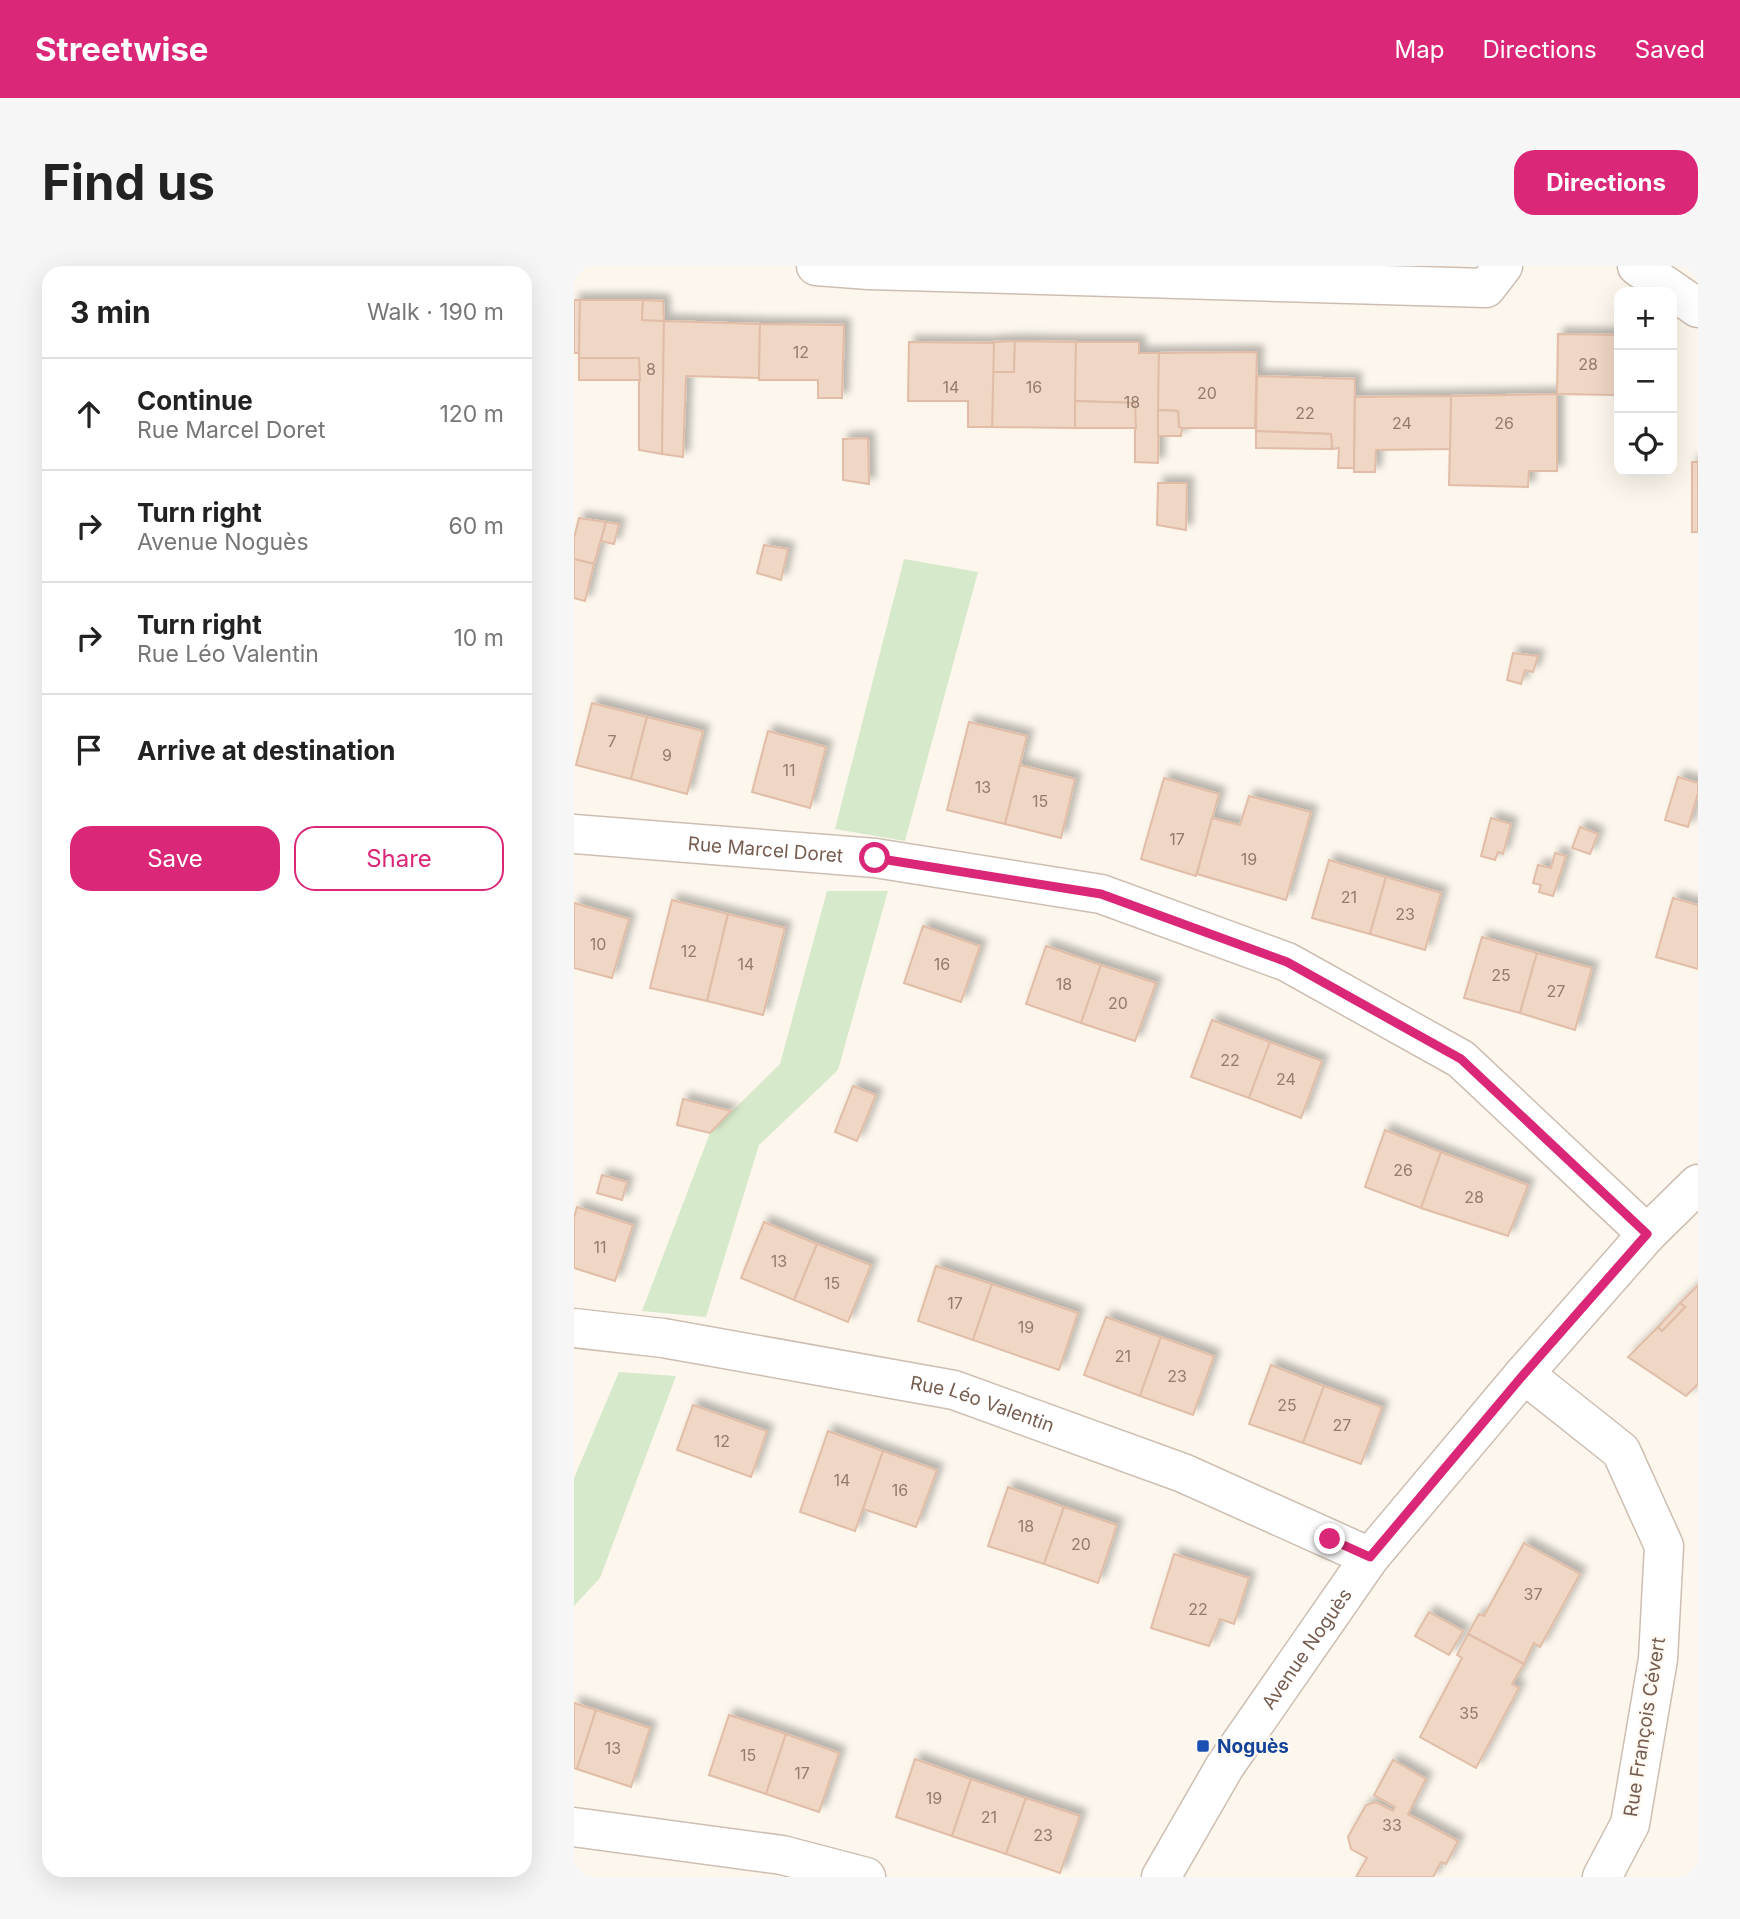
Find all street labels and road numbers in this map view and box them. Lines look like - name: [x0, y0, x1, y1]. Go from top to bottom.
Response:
- street label: Rue Marcel Doret: [687, 832, 844, 867]
- street label: Rue Léo Valentin: [908, 1371, 1057, 1437]
- street label: Avenue Noguès: [1257, 1584, 1357, 1714]
- street label: Rue François Cévert: [1619, 1636, 1670, 1818]

